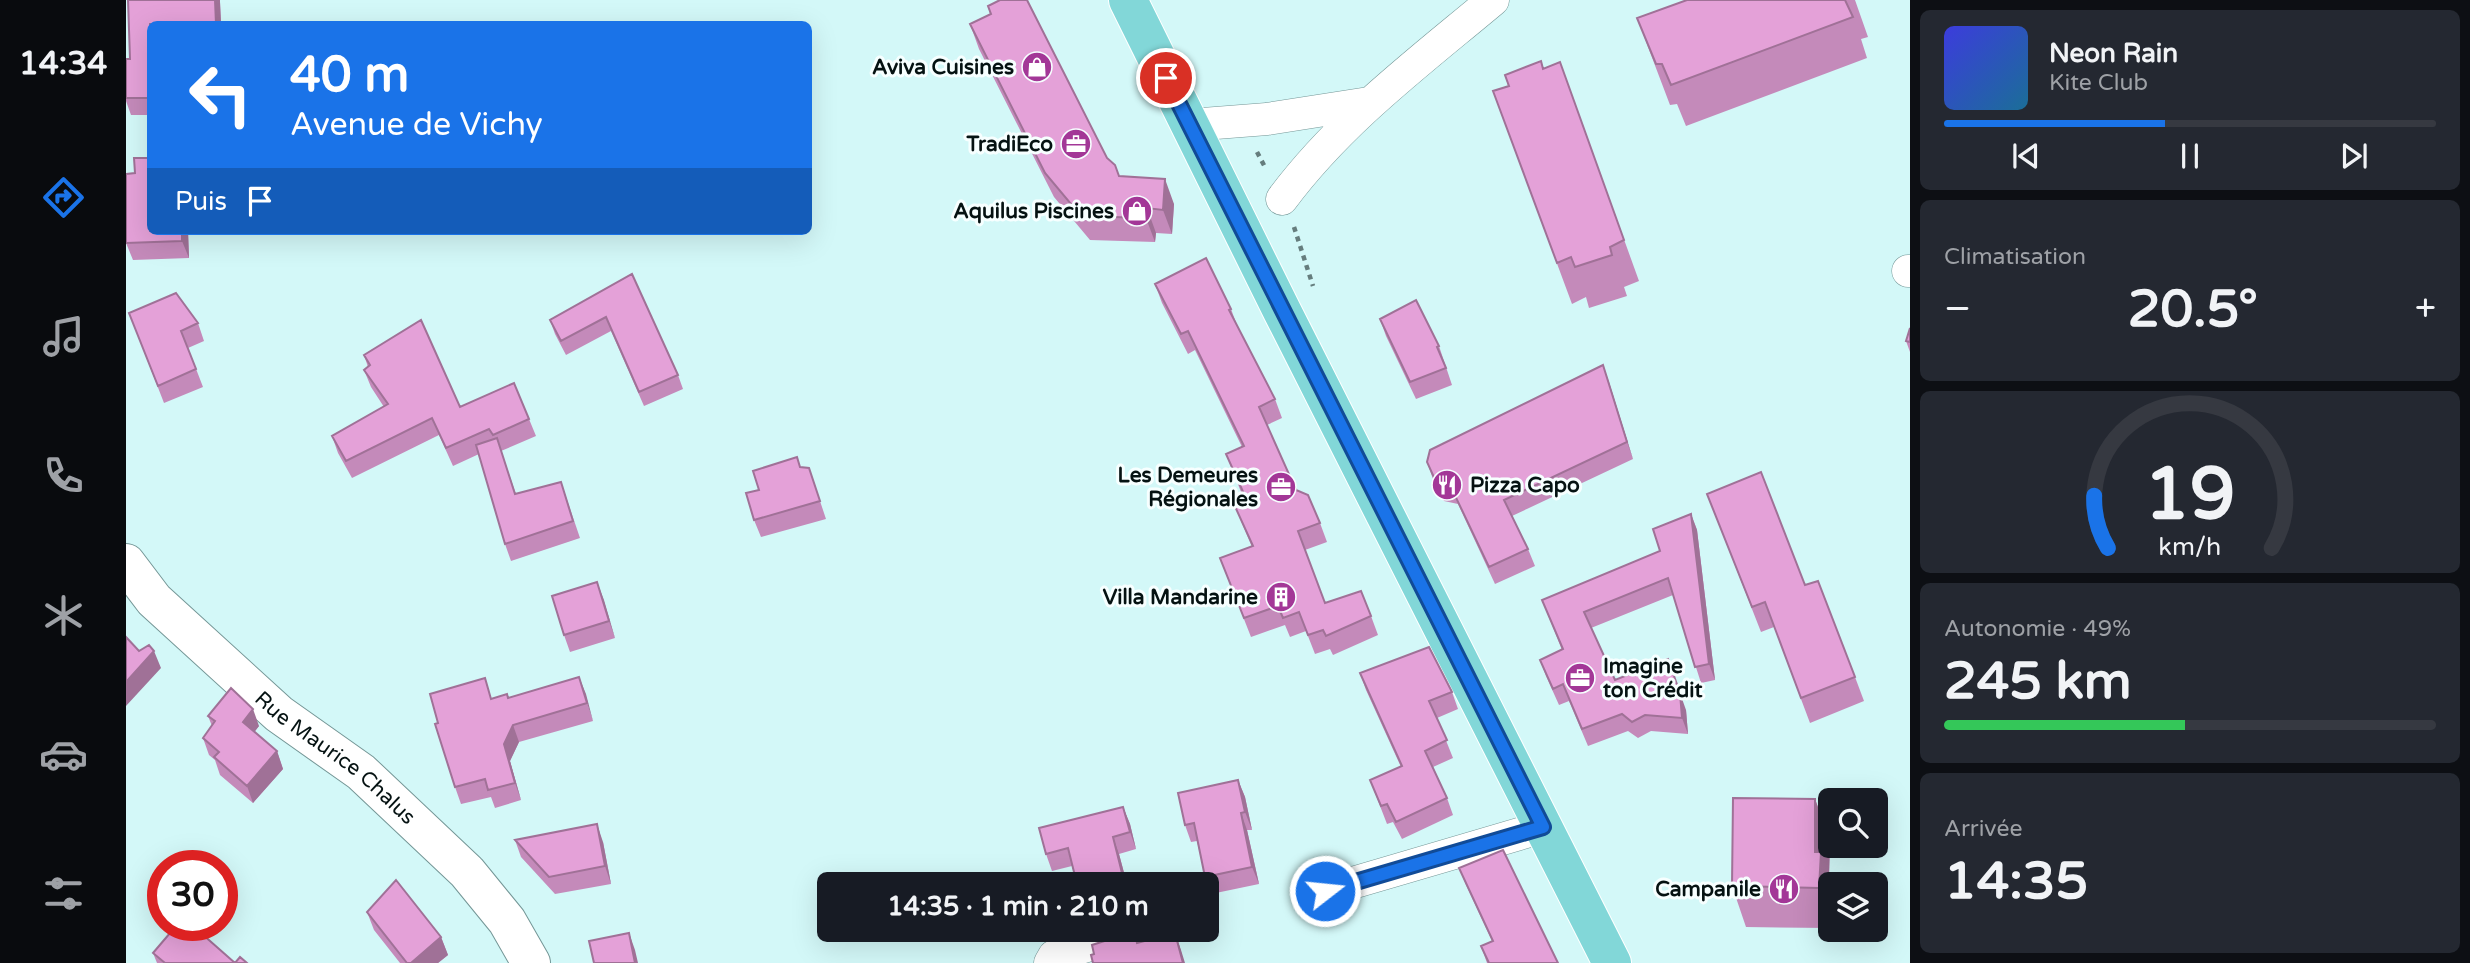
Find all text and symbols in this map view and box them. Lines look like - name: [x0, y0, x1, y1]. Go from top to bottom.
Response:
- text: Neon Rain: [2049, 38, 2178, 69]
- text: 14:34: [19, 45, 107, 83]
- text: 40 m: [290, 46, 409, 105]
- pin: [1136, 48, 1196, 108]
- icon: left: [175, 49, 266, 140]
- shop icon: Aviva Cuisines: [1020, 50, 1054, 84]
- place label: Aviva Cuisines: [872, 55, 1014, 80]
- icon: arrive: [1147, 59, 1185, 97]
- text: Kite Club: [2049, 69, 2148, 97]
- text: Avenue de Vichy: [290, 106, 543, 144]
- office icon: TradiEco: [1059, 127, 1093, 161]
- place label: TradiEco: [965, 132, 1053, 157]
- icon: previous: [2007, 137, 2045, 175]
- icon: pause: [2171, 137, 2209, 175]
- icon: next: [2335, 137, 2373, 175]
- icon: directions: [39, 173, 88, 222]
- icon: arrive: [241, 182, 279, 220]
- text: Puis: [175, 186, 227, 217]
- shop icon: Aquilus Piscines: [1120, 194, 1154, 228]
- place label: Aquilus Piscines: [953, 199, 1114, 224]
- text: Climatisation: [1944, 243, 2086, 271]
- text: 20.5°: [2128, 278, 2258, 341]
- text: −: [1944, 286, 1971, 332]
- text: +: [2415, 286, 2436, 332]
- icon: music: [39, 312, 88, 361]
- icon: phone: [39, 451, 88, 500]
- text: 19: [2144, 451, 2236, 539]
- place label: Les Demeures Régionales: [1118, 463, 1258, 512]
- restaurant icon: Pizza Capo: [1430, 468, 1464, 502]
- office icon: Les Demeures Régionales: [1264, 470, 1298, 504]
- place label: Pizza Capo: [1470, 473, 1580, 498]
- text: km/h: [2159, 531, 2221, 561]
- building icon: Villa Mandarine: [1264, 580, 1298, 614]
- place label: Villa Mandarine: [1103, 585, 1258, 610]
- icon: climate: [39, 591, 88, 640]
- text: Autonomie · 49%: [1944, 615, 2131, 643]
- text: 245 km: [1944, 650, 2132, 713]
- place label: Imagine ton Crédit: [1603, 654, 1702, 703]
- office icon: Imagine ton Crédit: [1563, 661, 1597, 695]
- street label: Rue Maurice Chalus: [249, 686, 421, 830]
- icon: car: [39, 730, 88, 779]
- map controls: [1818, 788, 1888, 942]
- button: search: [1818, 788, 1888, 858]
- text: Arrivée: [1944, 815, 2022, 843]
- speed limit sign: 30: [147, 850, 238, 941]
- text: 14:35: [1944, 850, 2088, 913]
- position arrow: [1288, 854, 1362, 928]
- icon: filters: [39, 869, 88, 918]
- restaurant icon: Campanile: [1767, 872, 1801, 906]
- button: layers: [1818, 872, 1888, 942]
- place label: Campanile: [1655, 877, 1761, 902]
- text: 14:35 · 1 min · 210 m: [887, 891, 1149, 922]

